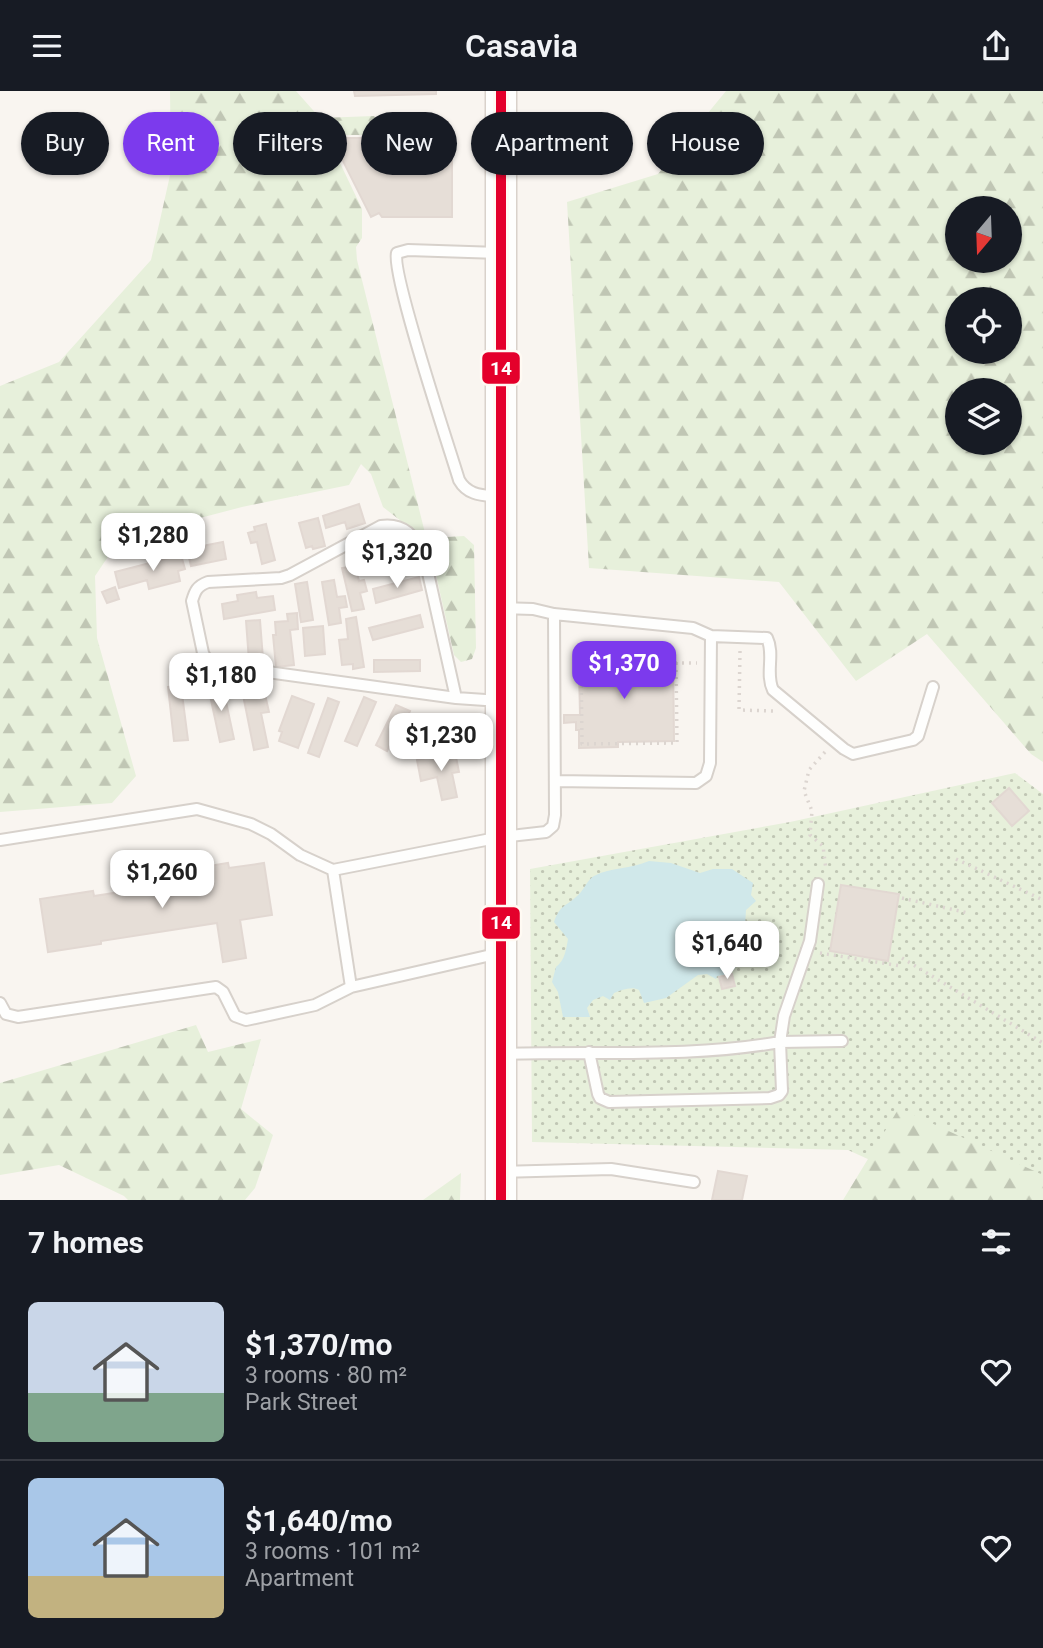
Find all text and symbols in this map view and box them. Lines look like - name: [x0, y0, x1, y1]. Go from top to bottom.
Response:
- icon: menu: [28, 27, 66, 65]
- text: Casavia: [465, 27, 578, 65]
- icon: share: [977, 27, 1015, 65]
- chip: Buy: [21, 112, 109, 175]
- chip: Rent: [123, 112, 219, 175]
- chip: Filters: [233, 112, 347, 175]
- chip: New: [361, 112, 457, 175]
- chip: Apartment: [471, 112, 633, 175]
- chip: House: [647, 112, 764, 175]
- north arrow: [945, 196, 1022, 273]
- map controls: [945, 196, 1022, 455]
- button: locate: [945, 287, 1022, 364]
- line badge: 14: [481, 351, 521, 385]
- text: 14: [490, 357, 512, 380]
- button: layers: [945, 378, 1022, 455]
- pin: $1,280: [96, 513, 210, 573]
- text: $1,280: [117, 522, 189, 549]
- pin: $1,320: [340, 531, 454, 590]
- text: $1,320: [361, 539, 433, 566]
- pin: $1,370: [567, 641, 681, 701]
- text: $1,370: [588, 650, 660, 677]
- pin: $1,180: [164, 653, 278, 713]
- text: $1,180: [185, 662, 257, 689]
- pin: $1,230: [384, 713, 498, 773]
- text: $1,230: [405, 722, 477, 749]
- pin: $1,260: [105, 851, 219, 910]
- text: $1,260: [126, 859, 198, 886]
- line badge: 14: [481, 906, 521, 940]
- text: 14: [490, 911, 512, 934]
- pin: $1,640: [670, 921, 784, 981]
- text: $1,640: [691, 930, 763, 957]
- icon: filters: [977, 1223, 1015, 1261]
- text: 7 homes: [28, 1225, 144, 1260]
- text: $1,370/mo: [245, 1327, 393, 1362]
- icon: home: [84, 1330, 168, 1414]
- icon: heart: [977, 1353, 1015, 1391]
- text: 3 rooms · 80 m²: [245, 1362, 407, 1389]
- text: Park Street: [245, 1389, 358, 1416]
- text: $1,640/mo: [245, 1503, 393, 1538]
- icon: home: [84, 1506, 168, 1590]
- icon: heart: [977, 1529, 1015, 1567]
- text: 3 rooms · 101 m²: [245, 1538, 420, 1565]
- text: Apartment: [245, 1565, 354, 1592]

